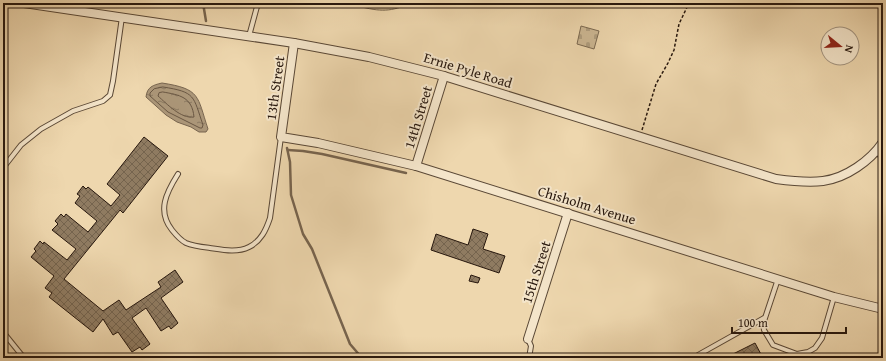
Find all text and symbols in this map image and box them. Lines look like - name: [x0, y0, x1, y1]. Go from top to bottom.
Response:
- north arrow: [820, 26, 860, 66]
- text: N: [841, 43, 858, 56]
- street label: Ernie Pyle Road: [421, 47, 515, 93]
- street label: 13th Street: [261, 54, 289, 121]
- street label: 14th Street: [399, 83, 437, 151]
- street label: Chisholm Avenue: [536, 181, 639, 230]
- street label: 15th Street: [516, 238, 556, 306]
- scale bar: [732, 309, 846, 335]
- text: 100 m: [738, 314, 768, 331]

